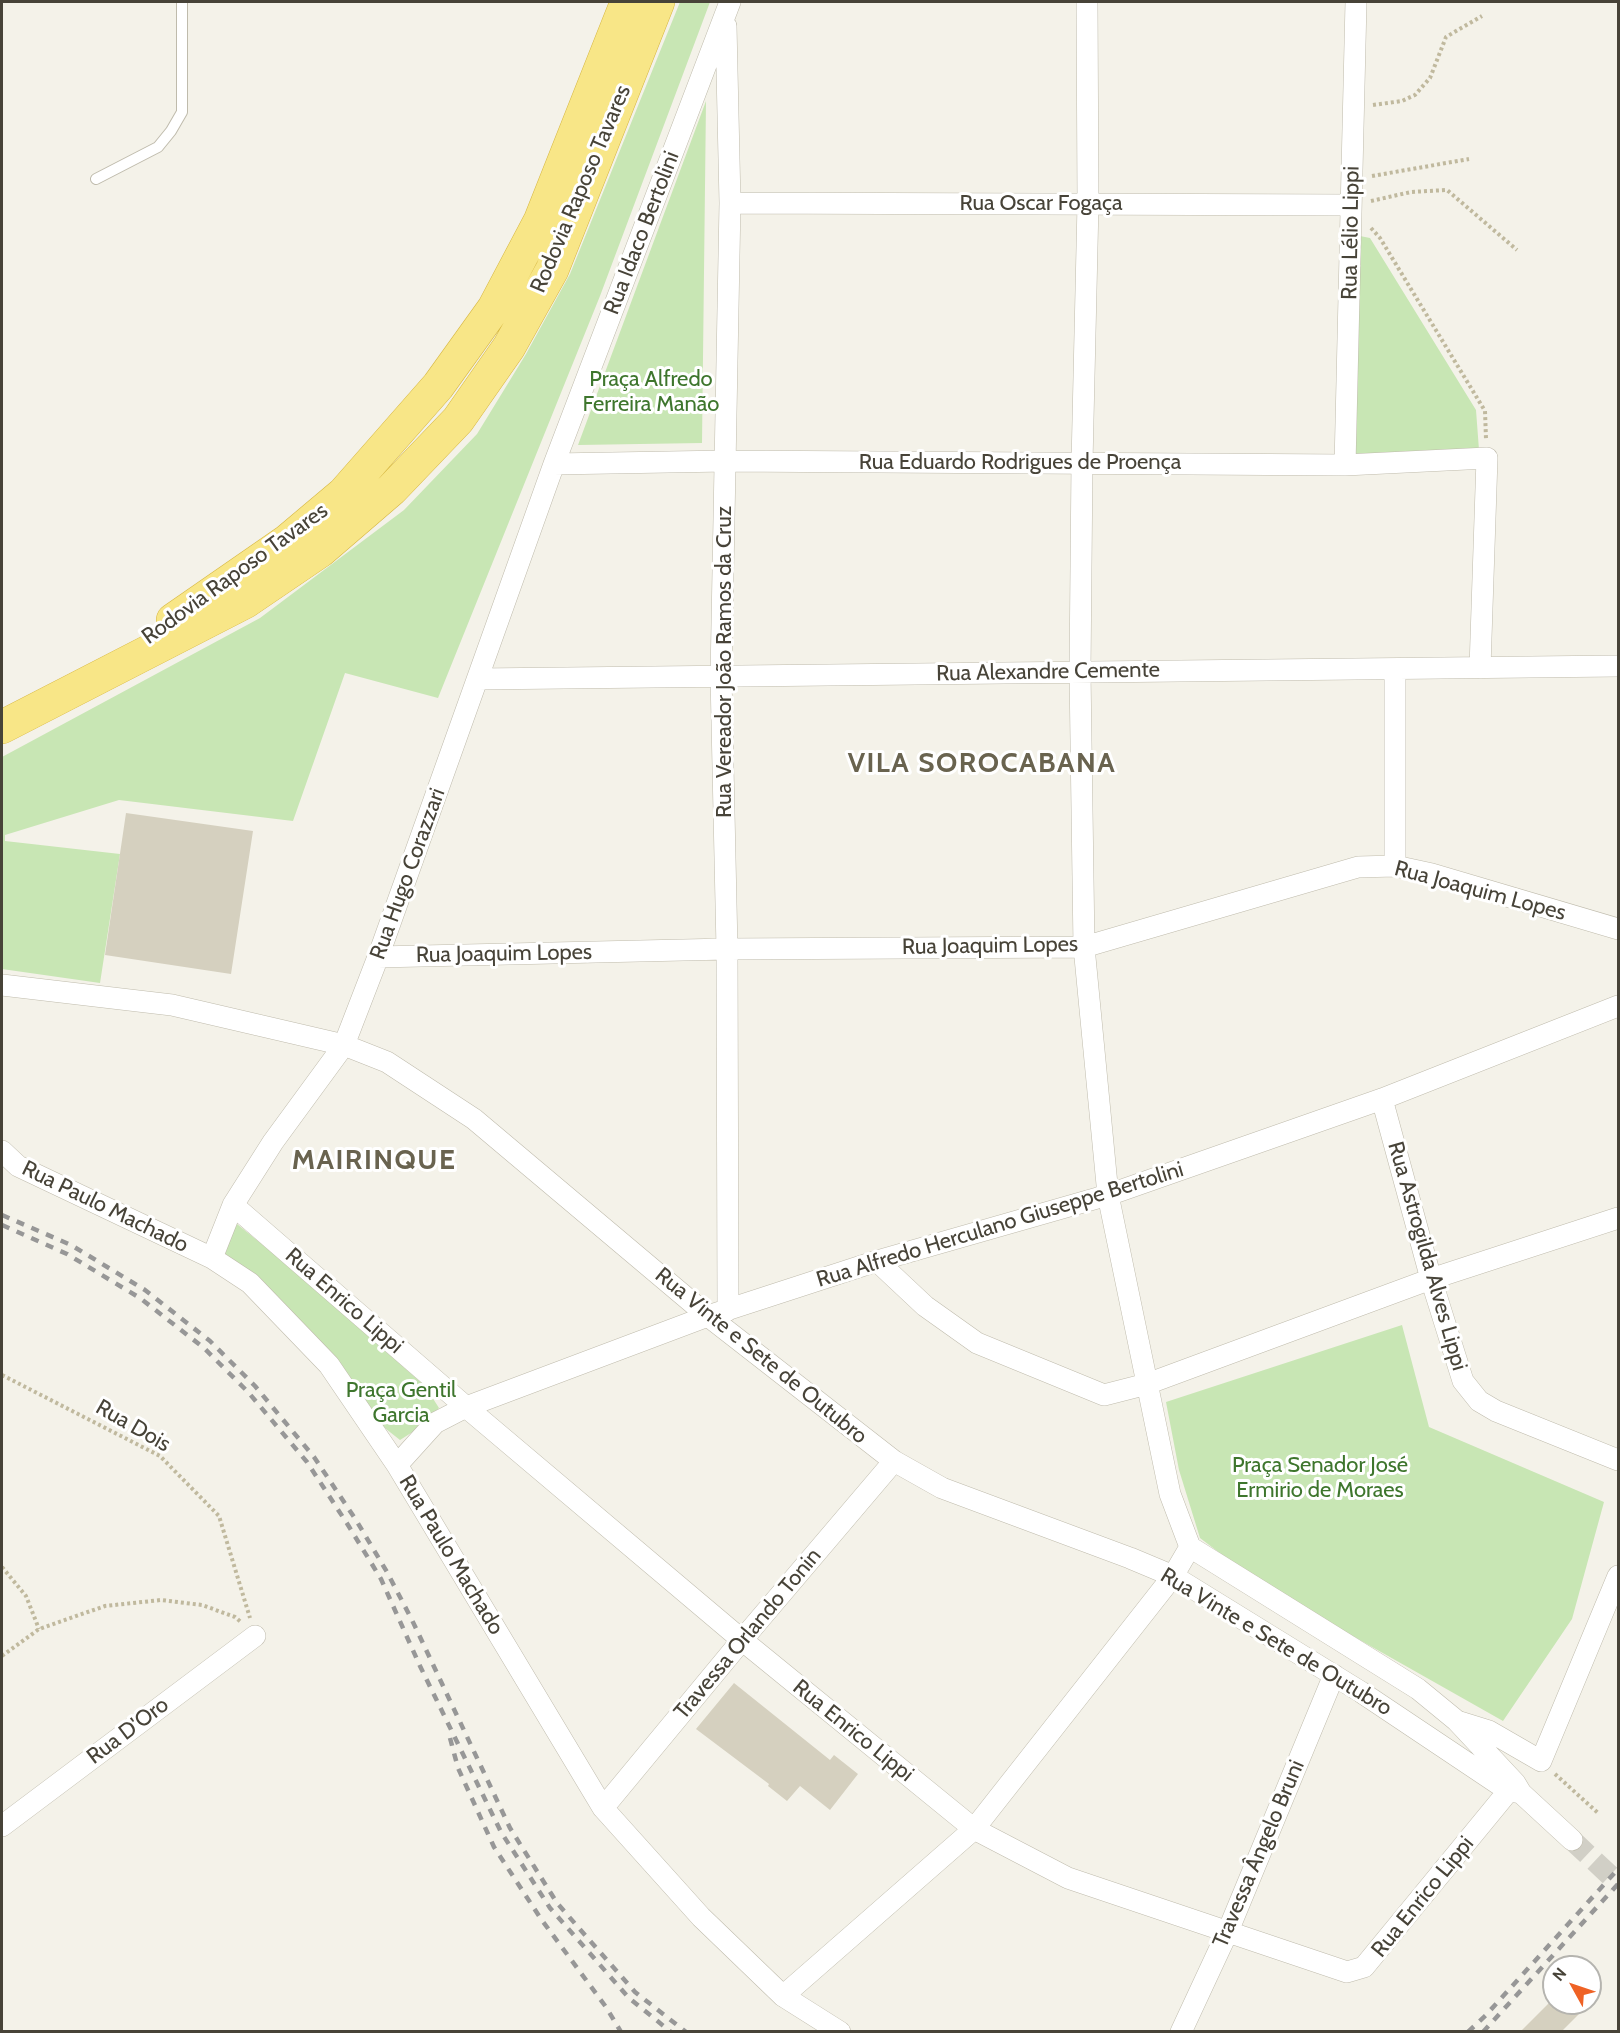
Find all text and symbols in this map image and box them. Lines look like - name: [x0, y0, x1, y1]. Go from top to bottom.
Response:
- street label: Rodovia Raposo Tavares: [525, 81, 637, 297]
- street label: Rua Idaco Bertolini: [599, 148, 685, 318]
- street label: Rua Lélio Lippi: [1337, 166, 1365, 300]
- street label: Rua Oscar Fogaça: [959, 191, 1123, 217]
- park label: Praça Alfredo Ferreira Manão: [583, 367, 719, 418]
- street label: Rua Eduardo Rodrigues de Proença: [859, 450, 1181, 476]
- street label: Rodovia Raposo Tavares: [137, 498, 333, 650]
- street label: Rua Vereador João Ramos da Cruz: [712, 506, 738, 818]
- street label: Rua Alexandre Cemente: [936, 657, 1160, 687]
- district label: VILA SOROCABANA: [848, 747, 1116, 781]
- street label: Rua Hugo Corazzari: [365, 785, 451, 963]
- street label: Rua Joaquim Lopes: [1391, 855, 1569, 927]
- street label: Rua Joaquim Lopes: [902, 931, 1078, 961]
- street label: Rua Joaquim Lopes: [416, 939, 592, 969]
- street label: Rua Astrogilda Alves Lippi: [1382, 1138, 1472, 1374]
- district label: MAIRINQUE: [292, 1144, 456, 1178]
- street label: Rua Paulo Machado: [18, 1155, 192, 1259]
- street label: Rua Alfredo Herculano Giuseppe Bertolini: [813, 1156, 1187, 1294]
- street label: Rua Enrico Lippi: [280, 1243, 408, 1359]
- street label: Rua Vinte e Sete de Outubro: [650, 1262, 872, 1450]
- park label: Praça Gentil Garcia: [346, 1378, 456, 1430]
- street label: Rua Dois: [91, 1394, 175, 1458]
- park label: Praça Senador José Ermirio de Moraes: [1232, 1453, 1408, 1504]
- street label: Rua Paulo Machado: [393, 1470, 509, 1640]
- street label: Travessa Orlando Tonin: [669, 1543, 827, 1725]
- street label: Rua Vinte e Sete de Outubro: [1155, 1562, 1397, 1722]
- street label: Rua Enrico Lippi: [787, 1674, 919, 1788]
- street label: Rua D'Oro: [82, 1692, 174, 1770]
- street label: Travessa Ângelo Bruni: [1208, 1756, 1310, 1952]
- street label: Rua Enrico Lippi: [1366, 1831, 1480, 1963]
- north arrow: [1542, 1955, 1602, 2015]
- text: N: [1548, 1964, 1570, 1985]

